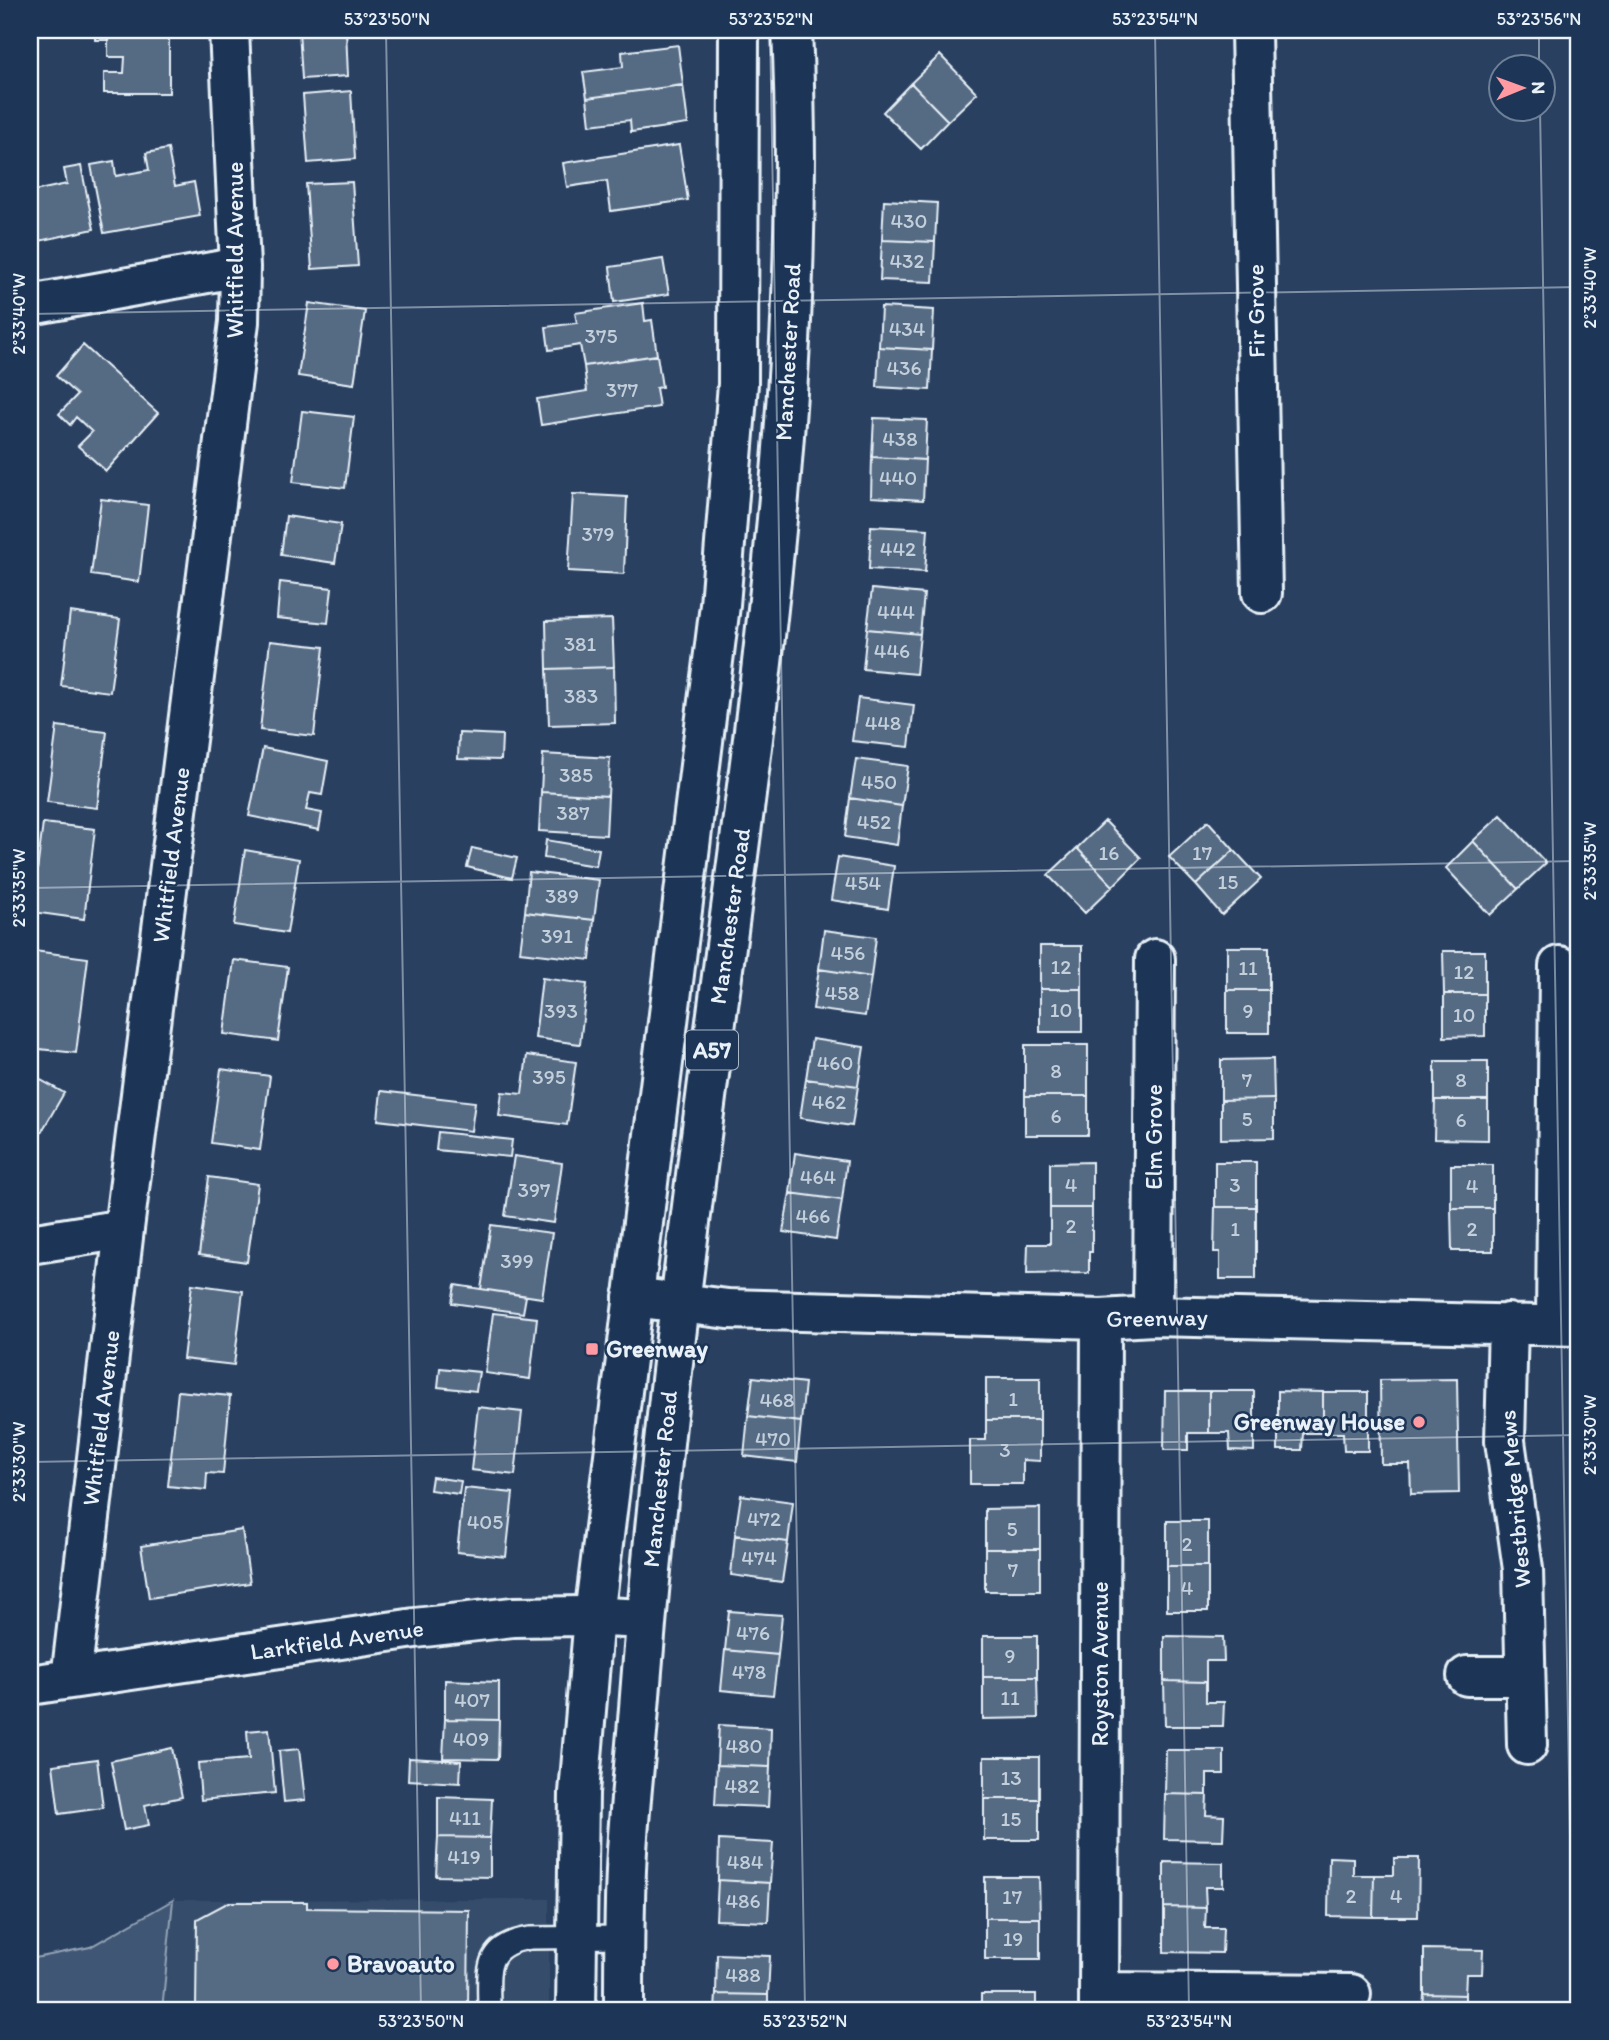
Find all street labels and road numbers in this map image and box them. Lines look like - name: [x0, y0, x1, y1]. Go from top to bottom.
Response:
- street label: Whitfield Avenue: [220, 162, 249, 338]
- street label: Manchester Road: [768, 262, 807, 442]
- street label: Fir Grove: [1240, 264, 1271, 358]
- street label: Whitfield Avenue: [145, 765, 196, 945]
- street label: Manchester Road: [703, 826, 756, 1006]
- road number: A57: [686, 1030, 738, 1070]
- street label: Elm Grove: [1139, 1084, 1168, 1190]
- street label: Greenway: [1106, 1302, 1208, 1333]
- street label: Whitfield Avenue: [75, 1328, 126, 1508]
- street label: Manchester Road: [636, 1389, 683, 1569]
- street label: Westbridge Mews: [1492, 1409, 1537, 1589]
- street label: Royston Avenue: [1085, 1581, 1114, 1747]
- street label: Larkfield Avenue: [248, 1613, 425, 1666]

